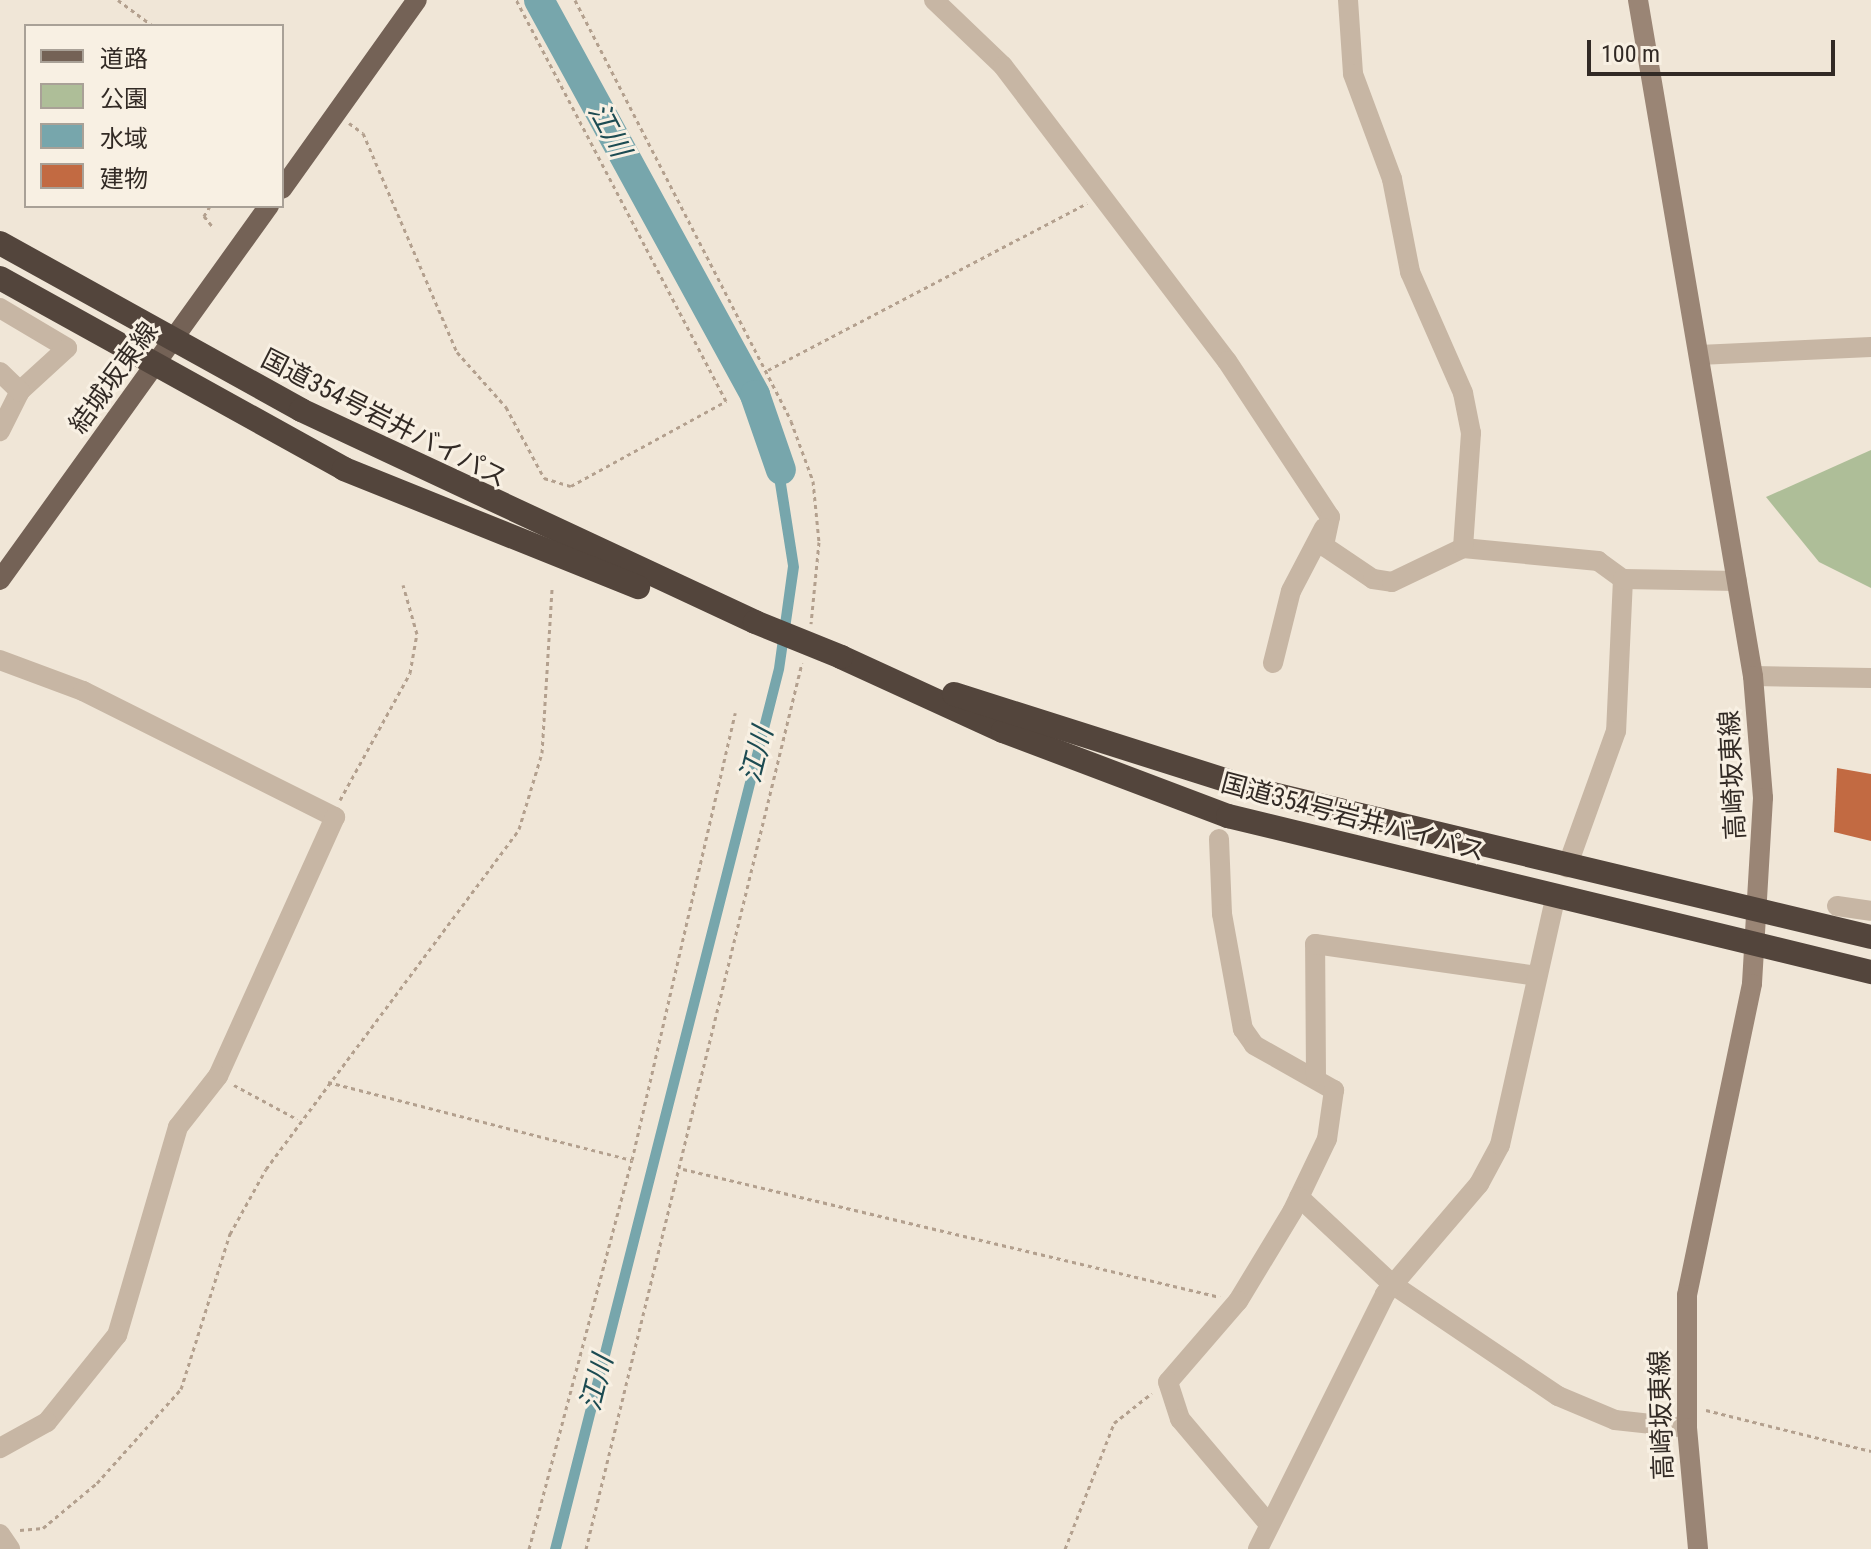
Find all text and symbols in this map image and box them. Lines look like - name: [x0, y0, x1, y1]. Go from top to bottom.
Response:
- legend: [24, 24, 284, 208]
- scale bar: [1591, 24, 1839, 74]
- text: 100 m: [1601, 40, 1660, 68]
- text: 道路: [100, 45, 148, 73]
- text: 公園: [100, 85, 148, 113]
- water label: 江川: [581, 97, 637, 163]
- text: 水域: [100, 125, 148, 153]
- text: 建物: [100, 165, 148, 193]
- street label: 結城坂東線: [63, 316, 165, 440]
- street label: 国道354号岩井バイパス: [256, 343, 512, 495]
- street label: 高崎坂東線: [1714, 709, 1752, 841]
- water label: 江川: [734, 724, 780, 786]
- street label: 国道354号岩井バイパス: [1217, 768, 1489, 868]
- street label: 高崎坂東線: [1644, 1349, 1680, 1481]
- water label: 江川: [574, 1352, 620, 1414]

